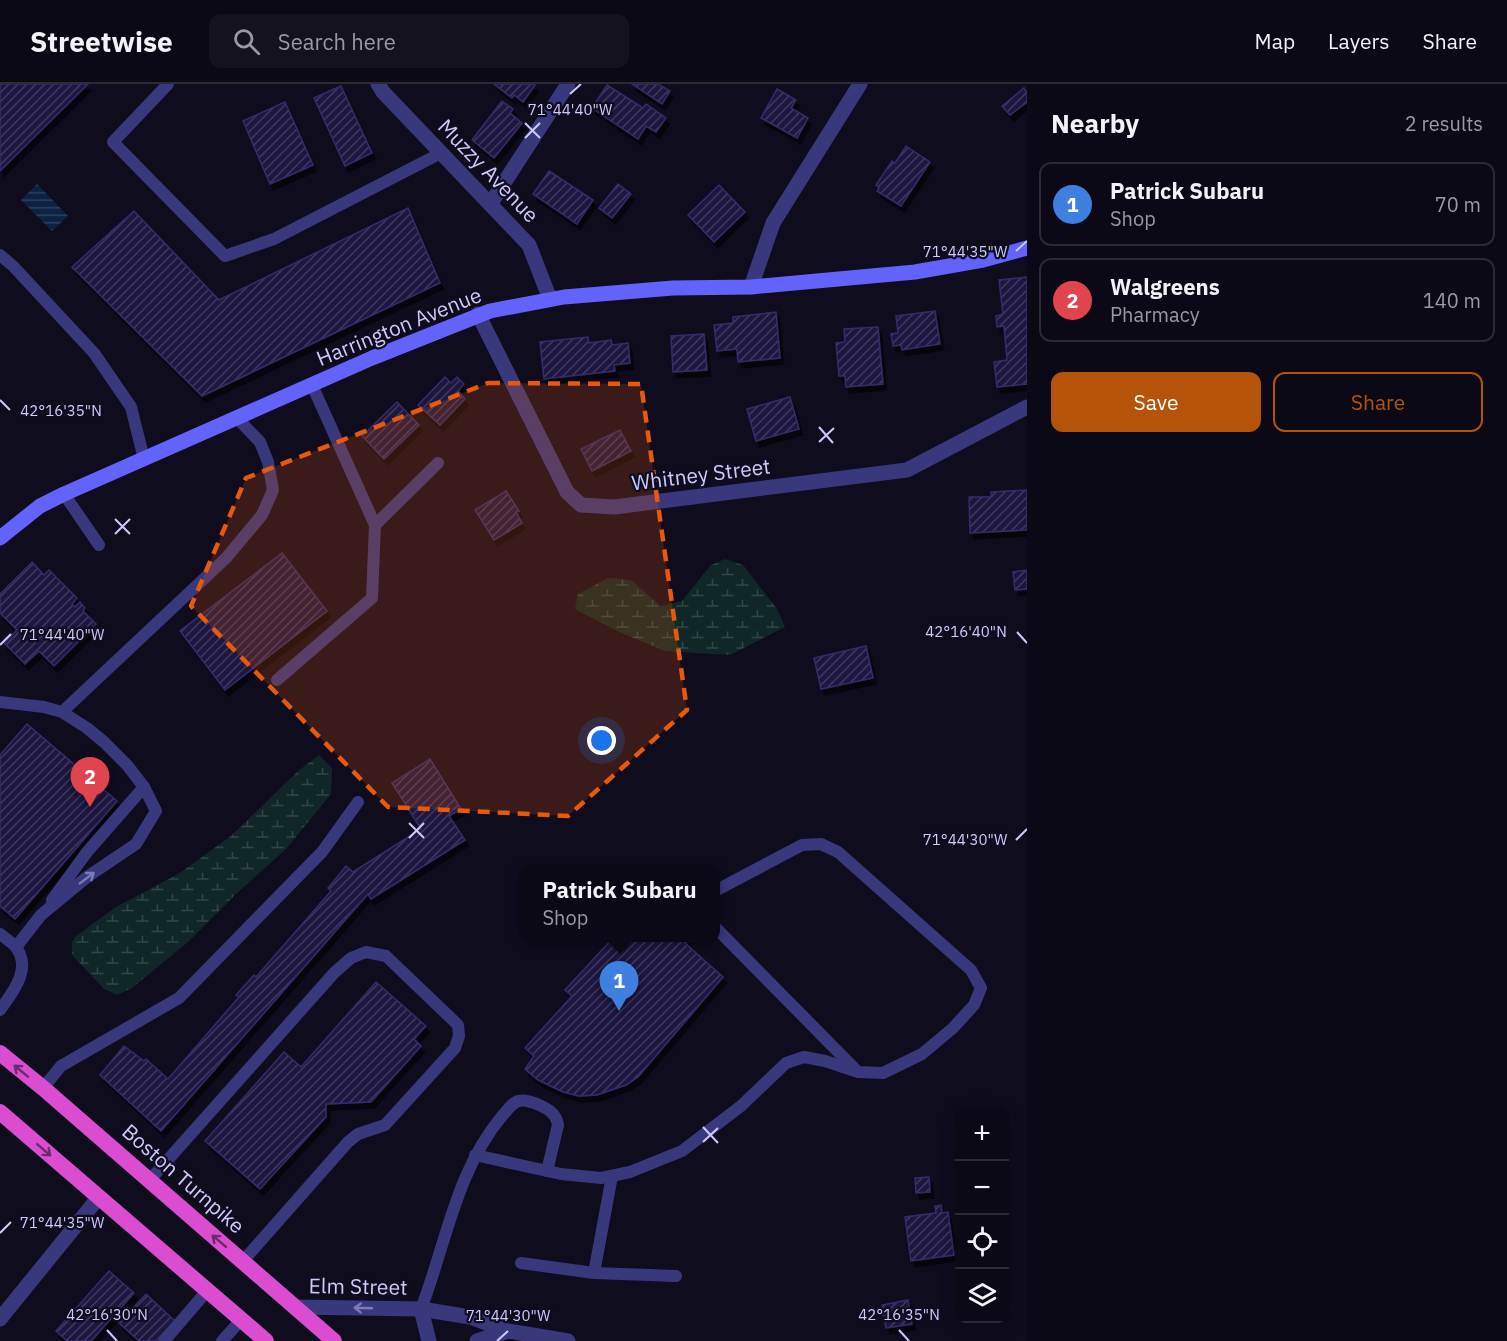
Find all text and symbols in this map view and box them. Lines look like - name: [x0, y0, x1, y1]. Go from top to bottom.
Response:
- search box: [209, 14, 629, 68]
- text: Streetwise: [30, 23, 173, 60]
- icon: search: [230, 25, 263, 58]
- text: Search here: [278, 27, 396, 56]
- text: Map: [1255, 27, 1295, 55]
- text: Layers: [1328, 27, 1390, 55]
- text: Share: [1423, 27, 1477, 55]
- text: 71°44'40"W: [528, 100, 613, 119]
- text: Nearby: [1051, 106, 1139, 140]
- text: 2 results: [1405, 110, 1483, 137]
- street label: Muzzy Avenue: [432, 112, 545, 228]
- text: Patrick Subaru: [1110, 176, 1264, 205]
- text: 1: [1067, 191, 1079, 218]
- text: 70 m: [1435, 191, 1481, 218]
- text: Shop: [1110, 205, 1156, 232]
- text: 71°44'35"W: [923, 242, 1008, 261]
- text: Walgreens: [1110, 272, 1220, 301]
- street label: Harrington Avenue: [312, 280, 485, 372]
- text: 2: [1067, 287, 1079, 314]
- text: 140 m: [1423, 287, 1481, 314]
- text: Pharmacy: [1110, 301, 1200, 328]
- button: Save: [1051, 372, 1261, 432]
- button: Share: [1273, 372, 1483, 432]
- text: 42°16'35"N: [20, 401, 102, 420]
- street label: Whitney Street: [630, 452, 772, 496]
- text: 42°16'40"N: [925, 622, 1007, 641]
- text: 71°44'40"W: [20, 625, 105, 644]
- your location: [587, 726, 616, 755]
- pin: 2: [70, 758, 110, 807]
- text: 71°44'30"W: [923, 830, 1008, 849]
- popup: [519, 864, 720, 942]
- one-way arrow: [79, 871, 95, 884]
- text: Patrick Subaru: [542, 875, 697, 904]
- text: Shop: [542, 904, 588, 931]
- pin: 1: [600, 962, 638, 1011]
- one-way arrow: [14, 1064, 30, 1077]
- map controls: [955, 1107, 1009, 1323]
- button: +: [955, 1107, 1009, 1161]
- street label: Boston Turnpike: [116, 1117, 251, 1239]
- one-way arrow: [36, 1143, 51, 1157]
- button: −: [955, 1161, 1009, 1215]
- text: 71°44'35"W: [20, 1213, 105, 1232]
- button: locate: [955, 1215, 1009, 1269]
- one-way arrow: [211, 1234, 227, 1247]
- button: layers: [955, 1269, 1009, 1323]
- street label: Elm Street: [308, 1271, 408, 1301]
- one-way arrow: [353, 1302, 373, 1313]
- text: 42°16'30"N: [66, 1305, 148, 1324]
- text: 42°16'35"N: [858, 1305, 940, 1324]
- text: 71°44'30"W: [466, 1306, 551, 1325]

